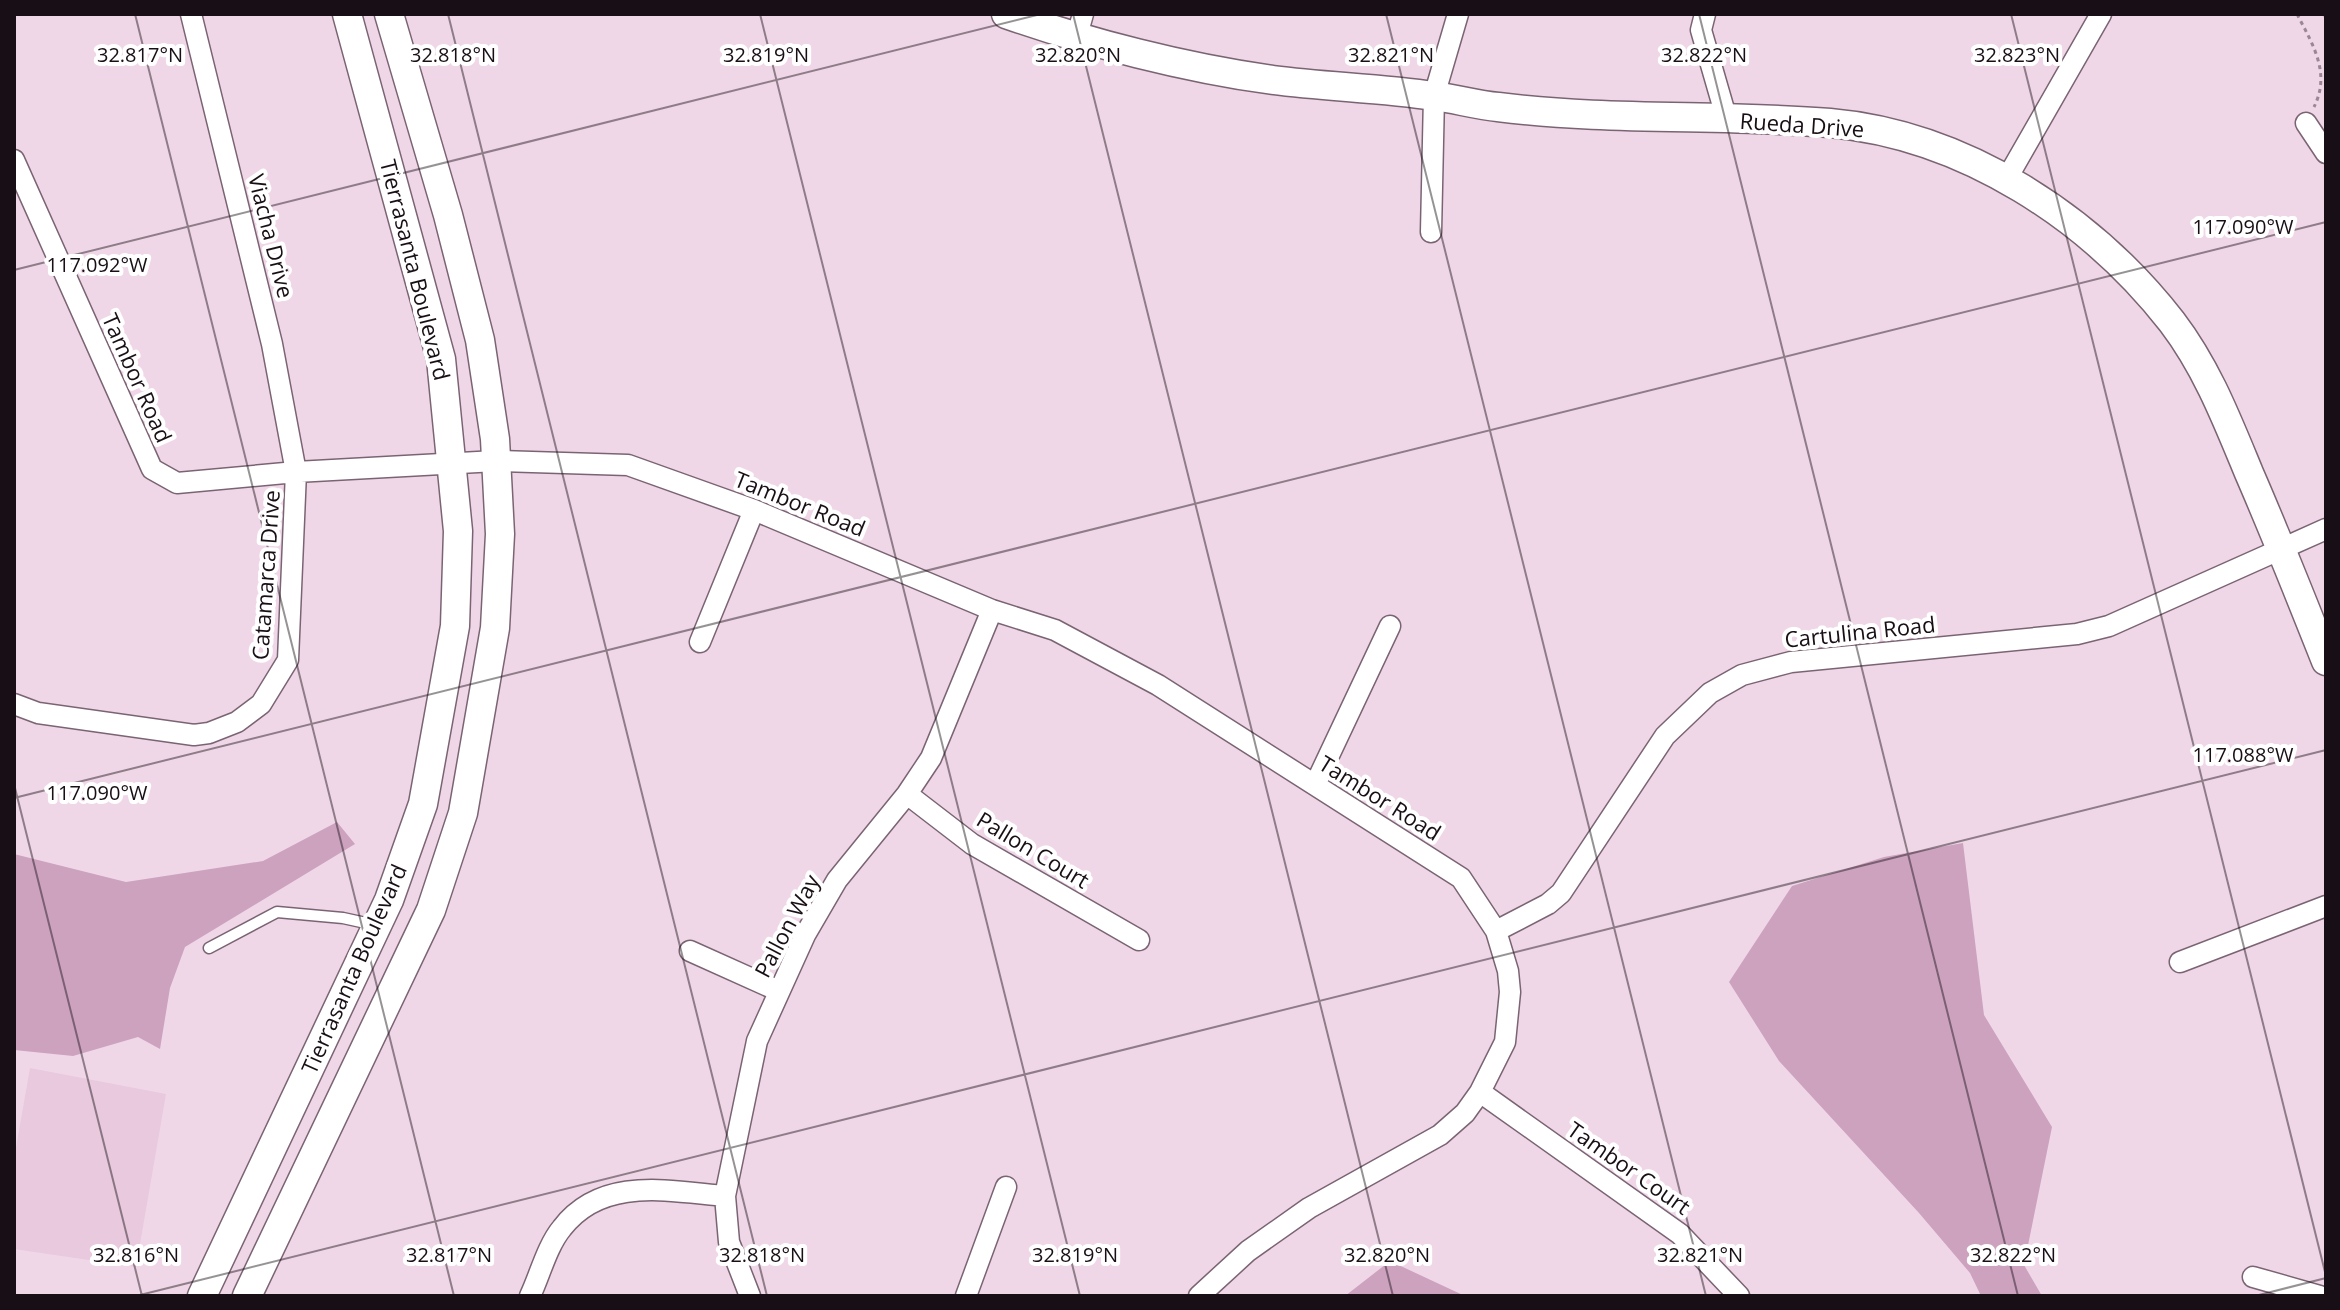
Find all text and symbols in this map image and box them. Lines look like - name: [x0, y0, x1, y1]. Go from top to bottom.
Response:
- text: 32.817°N: [97, 41, 183, 68]
- text: 32.818°N: [410, 41, 496, 68]
- text: 32.819°N: [723, 41, 809, 68]
- text: 32.820°N: [1035, 41, 1121, 68]
- text: 32.821°N: [1348, 41, 1434, 68]
- text: 32.822°N: [1661, 41, 1747, 68]
- text: 32.823°N: [1974, 41, 2060, 68]
- street label: Rueda Drive: [1739, 105, 1865, 143]
- street label: Tierrasanta Boulevard: [374, 156, 458, 383]
- street label: Viacha Drive: [242, 171, 302, 301]
- text: 117.090°W: [2193, 213, 2294, 240]
- text: 117.092°W: [47, 251, 148, 278]
- street label: Tambor Road: [96, 308, 180, 447]
- street label: Tambor Road: [730, 463, 870, 543]
- street label: Catamarca Drive: [244, 489, 286, 661]
- street label: Cartulina Road: [1783, 608, 1937, 654]
- text: 117.088°W: [2193, 741, 2294, 768]
- street label: Tambor Road: [1314, 748, 1447, 847]
- text: 117.090°W: [47, 779, 148, 806]
- street label: Pallon Court: [972, 804, 1096, 895]
- street label: Tierrasanta Boulevard: [293, 859, 413, 1078]
- street label: Pallon Way: [746, 868, 826, 982]
- street label: Tambor Court: [1562, 1114, 1697, 1221]
- text: 32.816°N: [93, 1241, 179, 1268]
- text: 32.817°N: [406, 1241, 492, 1268]
- text: 32.818°N: [719, 1241, 805, 1268]
- text: 32.819°N: [1032, 1241, 1118, 1268]
- text: 32.820°N: [1344, 1241, 1430, 1268]
- text: 32.821°N: [1657, 1241, 1743, 1268]
- text: 32.822°N: [1970, 1241, 2056, 1268]

